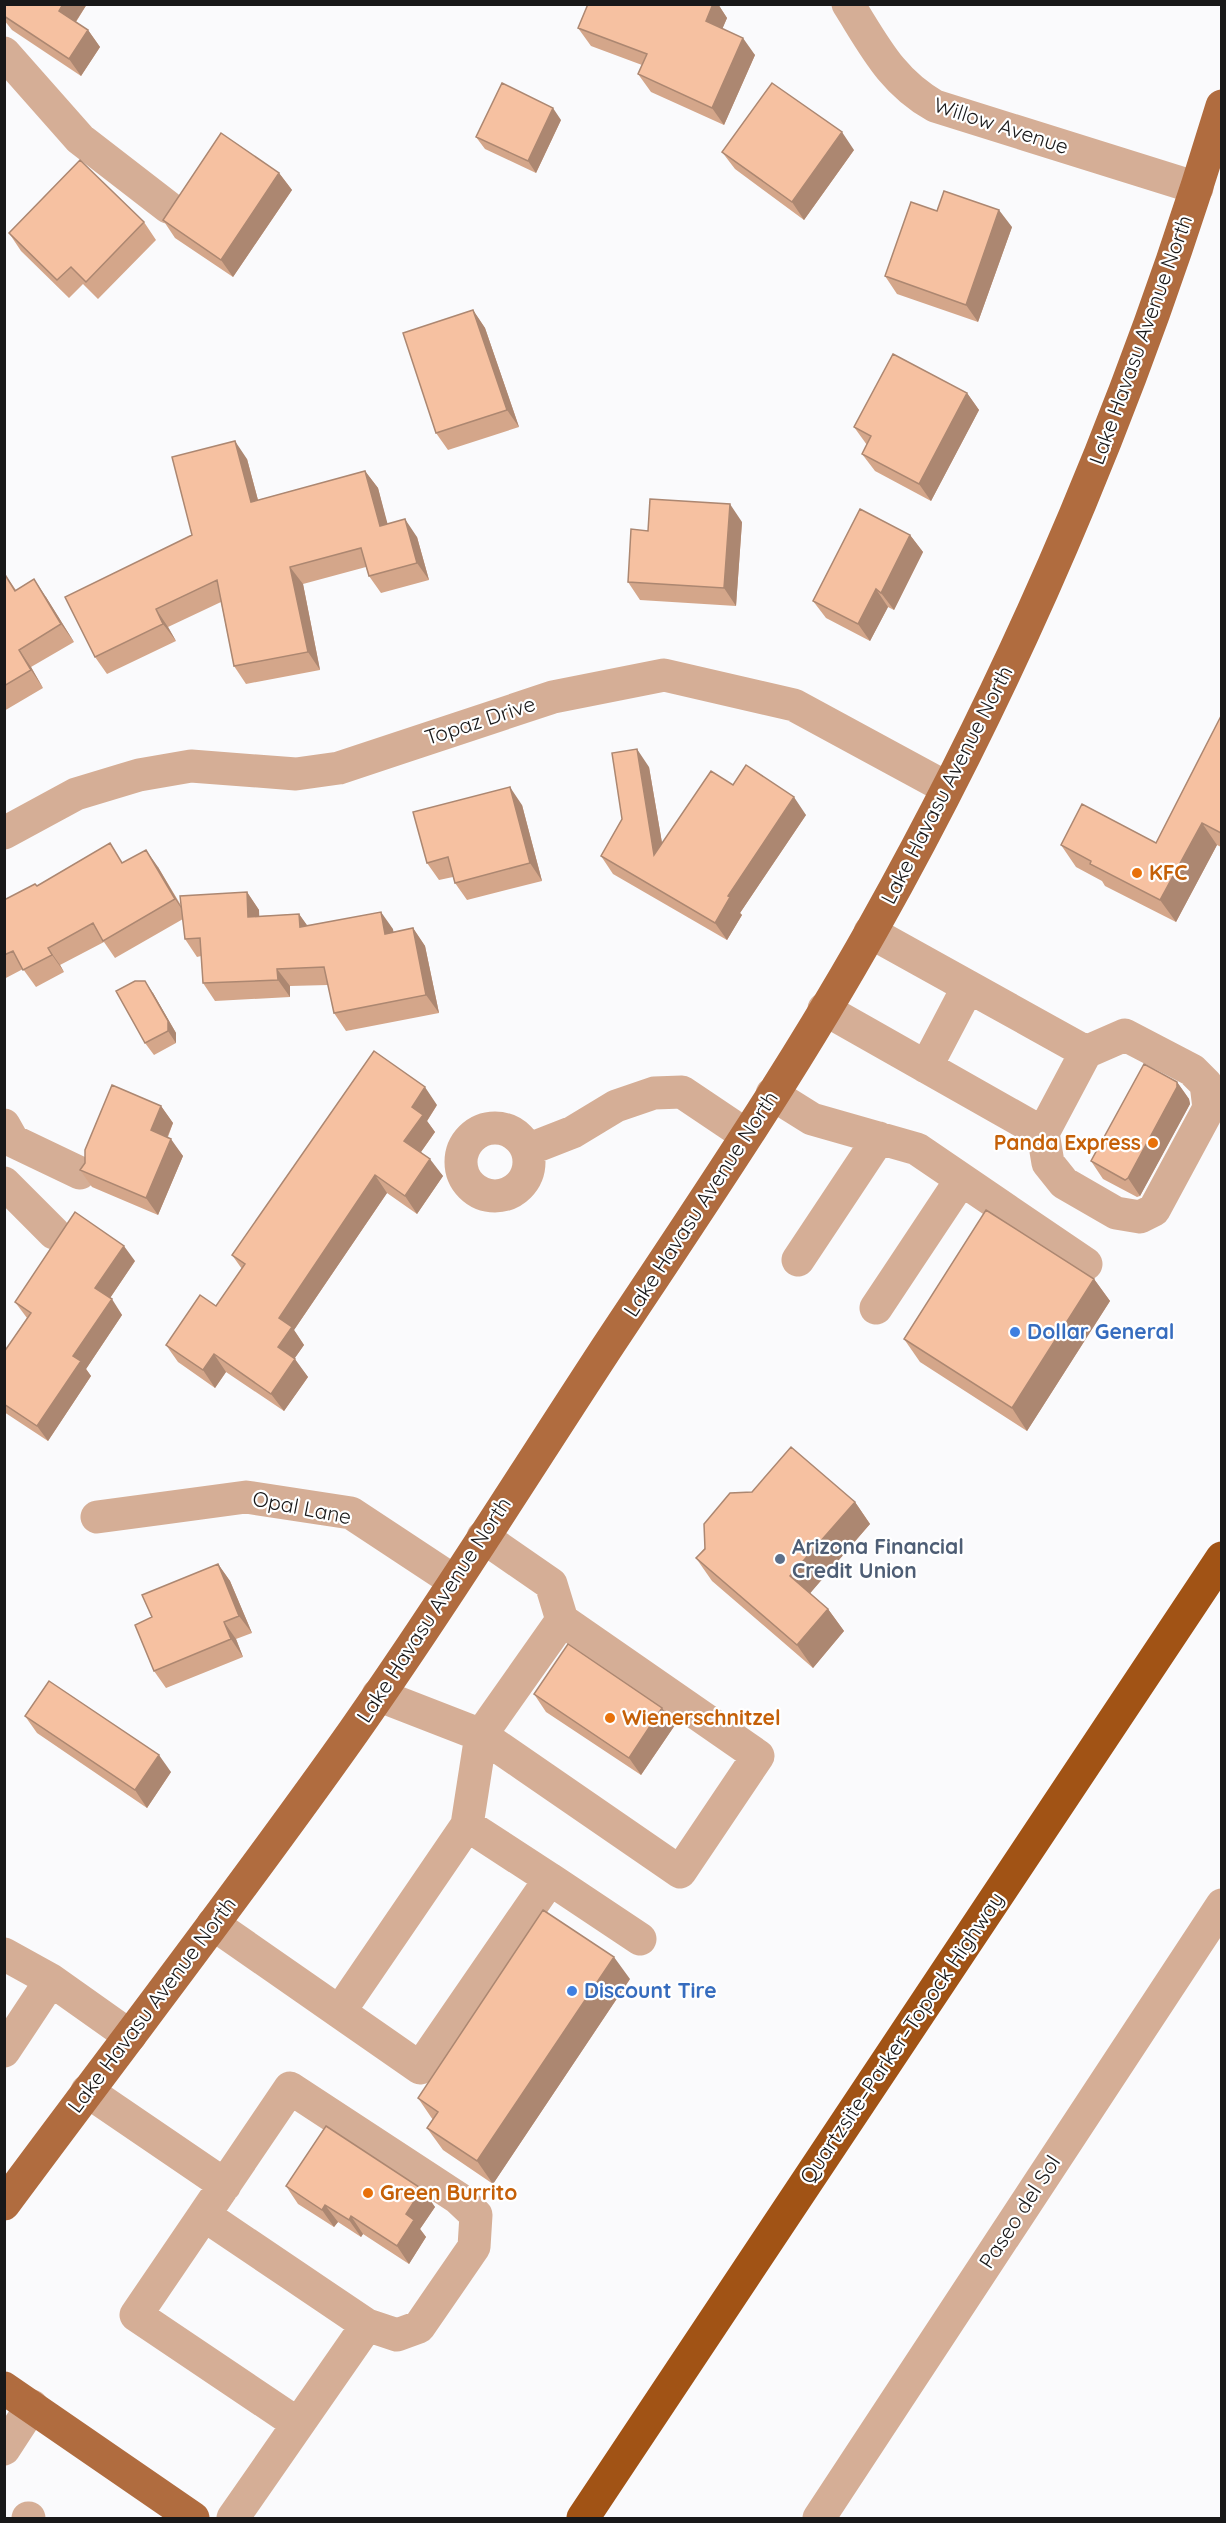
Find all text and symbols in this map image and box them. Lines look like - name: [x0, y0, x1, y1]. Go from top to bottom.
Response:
- street label: Willow Avenue: [931, 91, 1072, 159]
- street label: Lake Havasu Avenue North: [1083, 211, 1197, 468]
- street label: Lake Havasu Avenue North: [875, 661, 1018, 908]
- street label: Topaz Drive: [421, 690, 538, 750]
- place label: KFC: [1149, 859, 1188, 885]
- marker: KFC: [1130, 866, 1144, 880]
- street label: Lake Havasu Avenue North: [617, 1086, 783, 1321]
- place label: Panda Express: [994, 1129, 1141, 1155]
- marker: Panda Express: [1146, 1136, 1160, 1150]
- place label: Dollar General: [1027, 1318, 1174, 1344]
- marker: Dollar General: [1008, 1325, 1022, 1339]
- street label: Opal Lane: [251, 1485, 354, 1529]
- street label: Lake Havasu Avenue North: [350, 1492, 516, 1727]
- place label: Arizona Financial Credit Union: [792, 1533, 964, 1583]
- marker: Arizona Financial Credit Union: [773, 1552, 787, 1566]
- place label: Wienerschnitzel: [622, 1704, 781, 1730]
- marker: Wienerschnitzel: [603, 1711, 617, 1725]
- street label: Quartzsite–Parker–Topock Highway: [794, 1887, 1009, 2188]
- street label: Lake Havasu Avenue North: [61, 1891, 241, 2118]
- place label: Discount Tire: [584, 1977, 717, 2003]
- marker: Discount Tire: [565, 1984, 579, 1998]
- street label: Paseo del Sol: [973, 2150, 1065, 2273]
- place label: Green Burrito: [380, 2179, 517, 2205]
- marker: Green Burrito: [361, 2186, 375, 2200]

